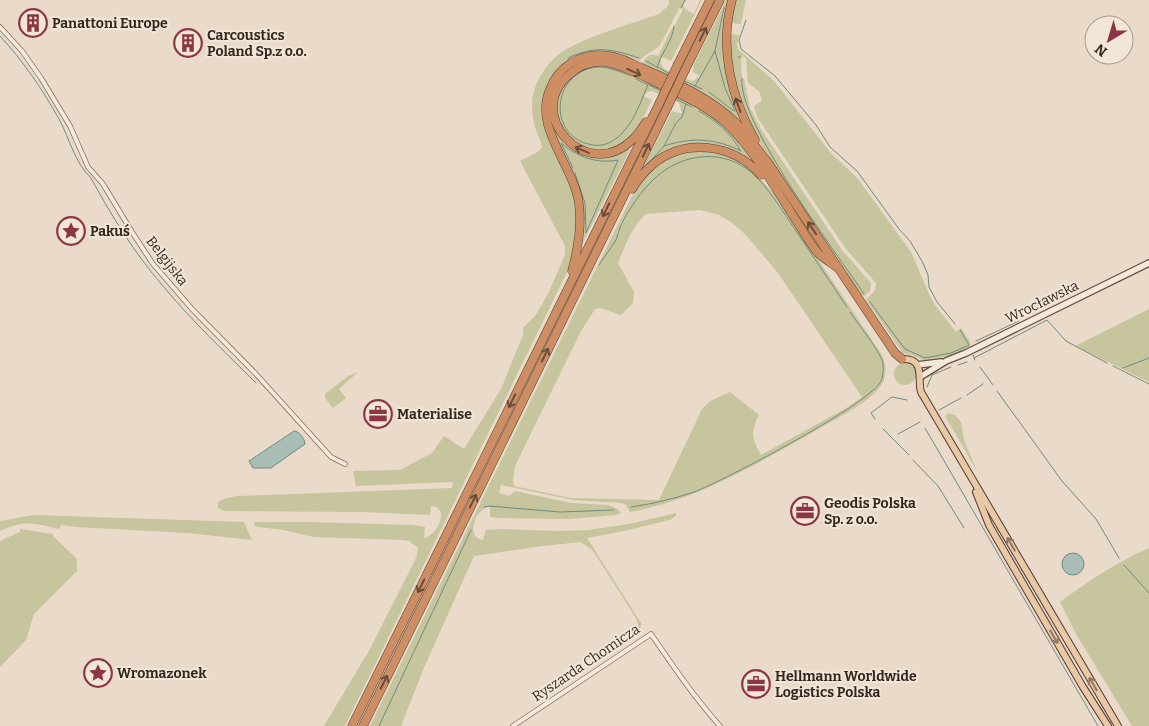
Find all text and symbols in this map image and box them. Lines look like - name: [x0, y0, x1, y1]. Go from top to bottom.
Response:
- building icon: Panattoni Europe: [18, 8, 48, 38]
- place label: Panattoni Europe: [52, 15, 168, 32]
- north arrow: [1084, 15, 1134, 65]
- place label: Carcoustics Poland Sp.z o.o.: [207, 27, 307, 60]
- one-way arrow: [699, 27, 708, 42]
- building icon: Carcoustics Poland Sp.z o.o.: [173, 28, 203, 58]
- text: N: [1092, 40, 1111, 60]
- one-way arrow: [626, 68, 641, 78]
- one-way arrow: [733, 98, 742, 113]
- one-way arrow: [642, 143, 652, 158]
- one-way arrow: [575, 144, 590, 154]
- one-way arrow: [601, 202, 610, 217]
- place icon: Pakuś: [56, 216, 86, 246]
- one-way arrow: [807, 222, 817, 236]
- place label: Pakuś: [90, 223, 130, 240]
- street label: Belgijska: [142, 233, 192, 289]
- street label: Wrocławska: [1003, 277, 1082, 327]
- one-way arrow: [541, 348, 551, 363]
- one-way arrow: [507, 393, 516, 408]
- office icon: Materialise: [363, 399, 393, 429]
- place label: Materialise: [397, 406, 472, 423]
- one-way arrow: [469, 494, 478, 509]
- place label: Geodis Polska Sp. z o.o.: [824, 495, 916, 528]
- office icon: Geodis Polska Sp. z o.o.: [790, 496, 820, 526]
- one-way arrow: [1005, 538, 1015, 552]
- one-way arrow: [416, 578, 425, 593]
- street label: Ryszarda Chomicza: [529, 621, 643, 705]
- one-way arrow: [1049, 630, 1059, 645]
- place icon: Wromazonek: [83, 658, 113, 688]
- place label: Wromazonek: [117, 665, 207, 682]
- place label: Hellmann Worldwide Logistics Polska: [775, 668, 917, 701]
- office icon: Hellmann Worldwide Logistics Polska: [741, 669, 771, 699]
- one-way arrow: [380, 675, 389, 690]
- one-way arrow: [1088, 678, 1098, 692]

